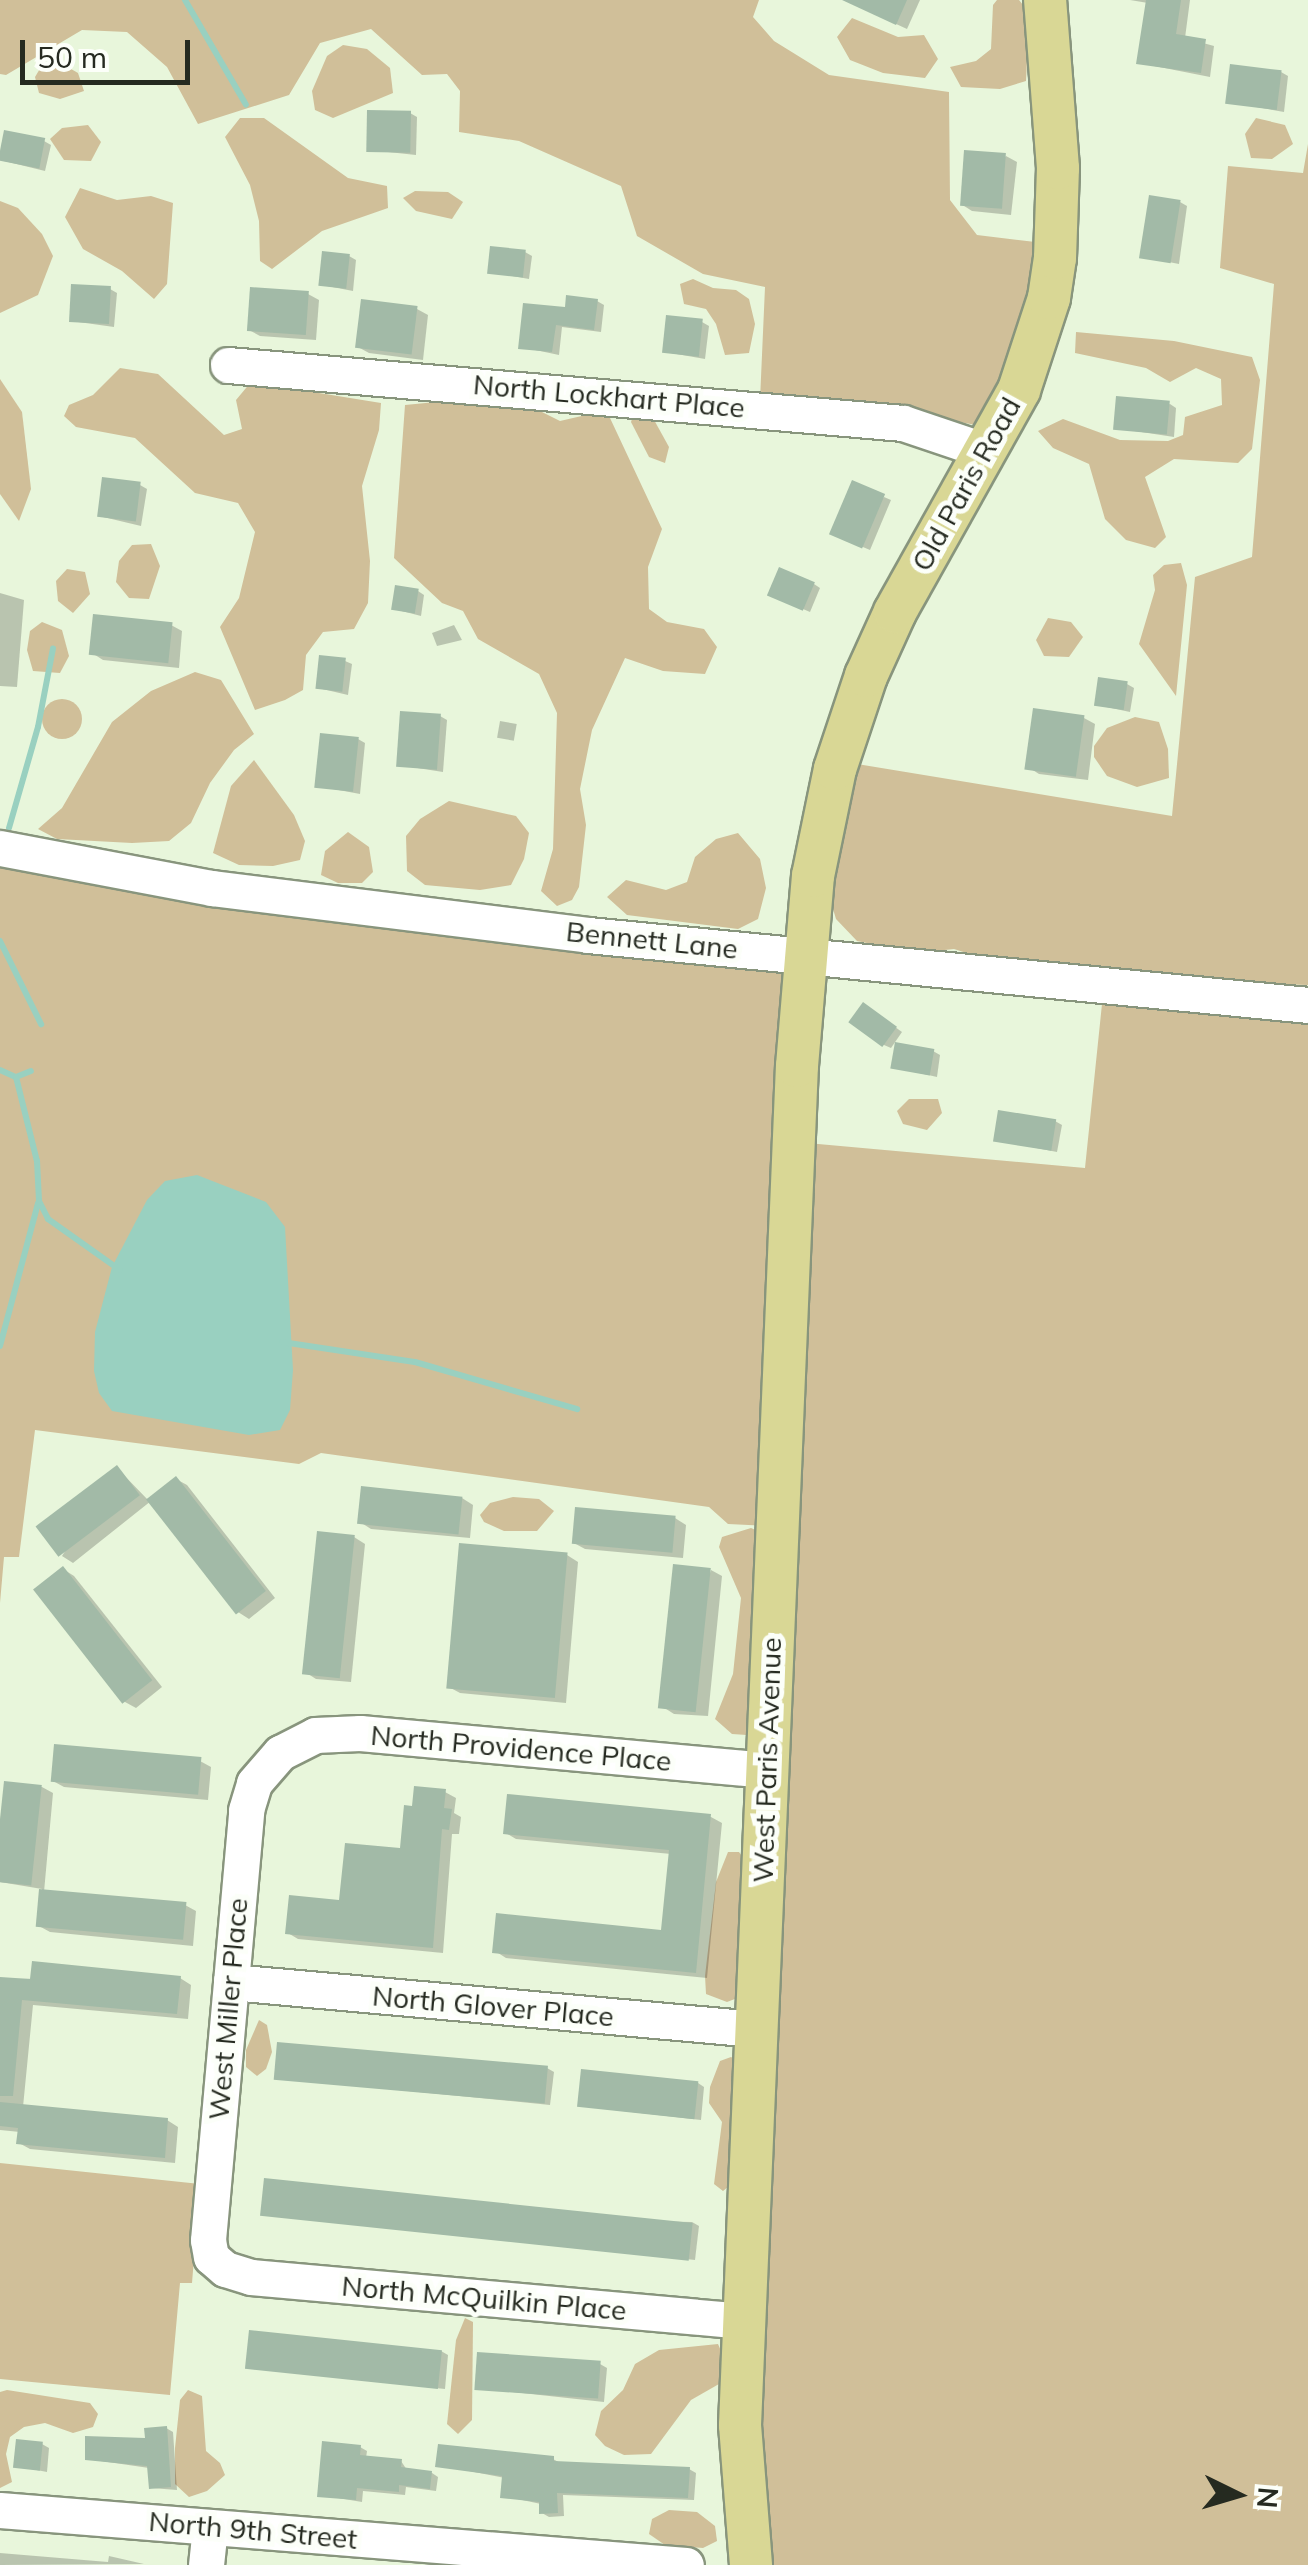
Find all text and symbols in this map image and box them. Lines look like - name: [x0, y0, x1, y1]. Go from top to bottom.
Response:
- scale bar: [25, 20, 195, 82]
- text: 50 m: [37, 38, 107, 76]
- street label: North Lockhart Place: [472, 367, 746, 425]
- street label: Old Paris Road: [904, 391, 1028, 577]
- street label: Bennett Lane: [564, 914, 740, 966]
- street label: West Paris Avenue: [746, 1637, 788, 1883]
- street label: North Providence Place: [369, 1718, 673, 1778]
- street label: West Miller Place: [202, 1897, 254, 2121]
- street label: North Glover Place: [371, 1979, 615, 2033]
- street label: North McQuilkin Place: [340, 2269, 628, 2327]
- north arrow: [1188, 2445, 1288, 2545]
- text: N: [1250, 2486, 1287, 2510]
- street label: North 9th Street: [147, 2504, 359, 2556]

